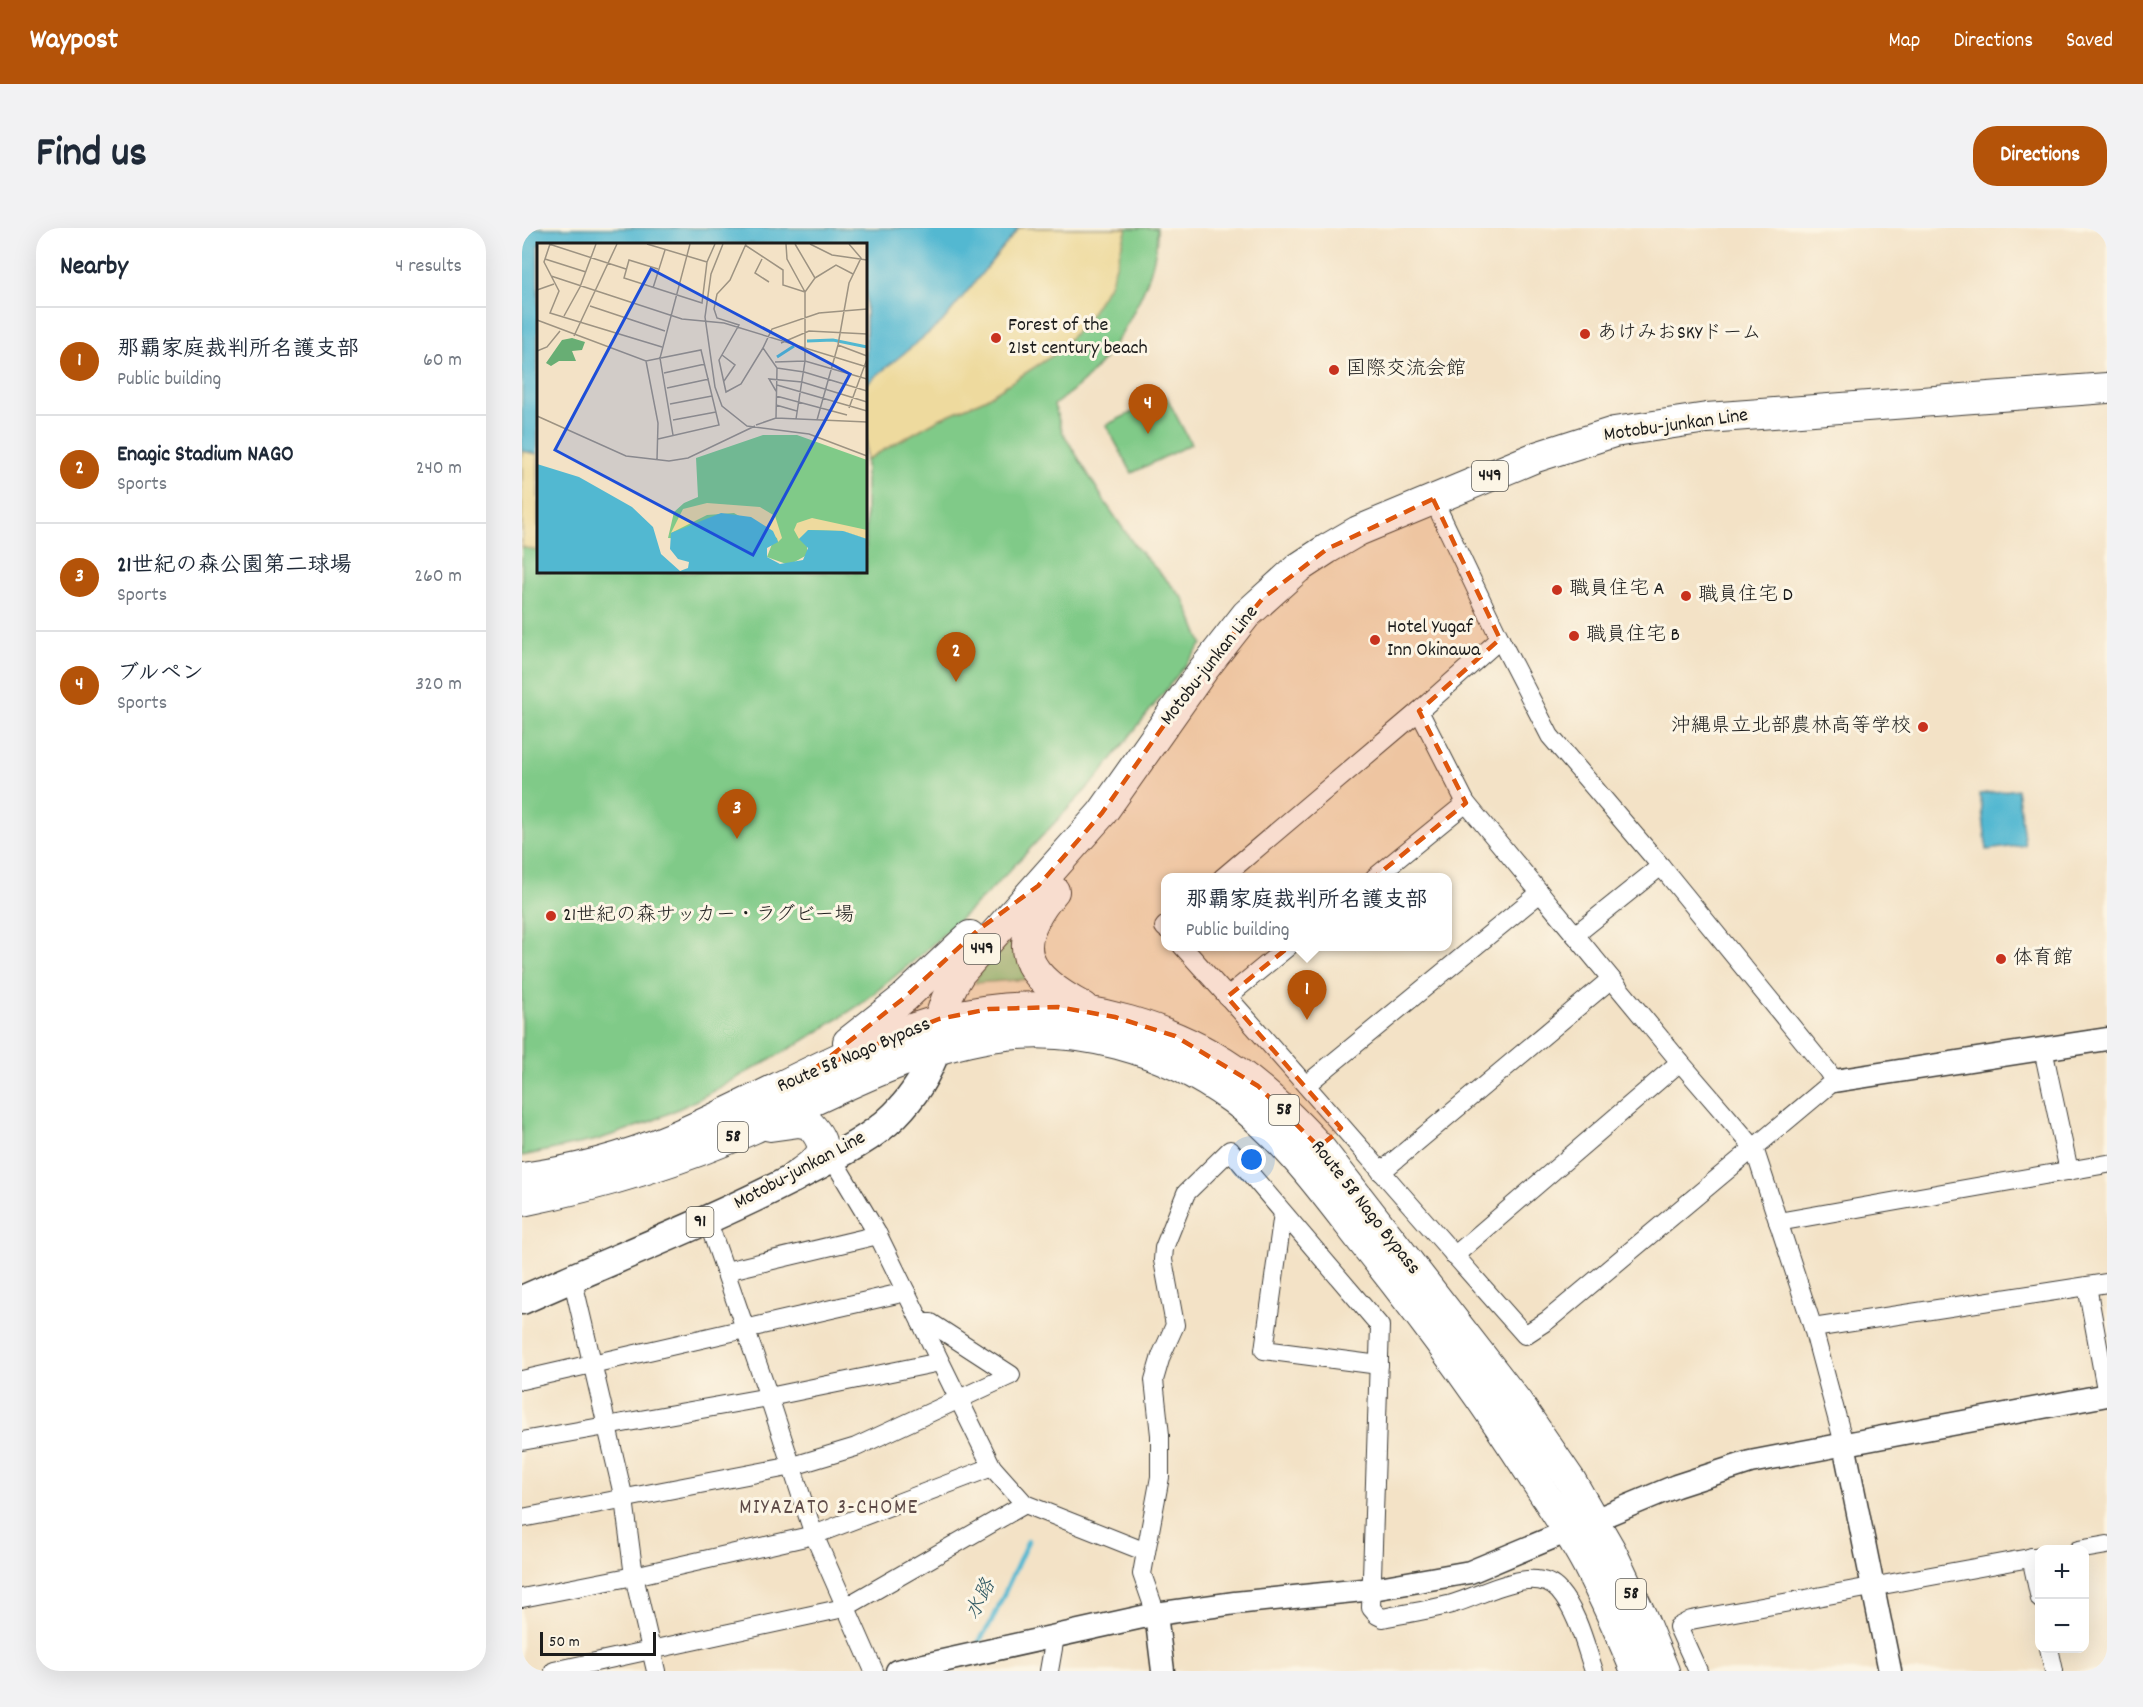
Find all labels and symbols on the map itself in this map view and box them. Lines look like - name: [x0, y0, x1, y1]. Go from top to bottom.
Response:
- inset map: [537, 243, 867, 573]
- place label: Forest of the 21st century beach: [1008, 312, 1148, 363]
- place label: あけみおSKYドーム: [1597, 320, 1762, 348]
- marker: あけみおSKYドーム: [1578, 327, 1592, 341]
- marker: Forest of the 21st century beach: [989, 331, 1003, 345]
- place label: 国際交流会館: [1346, 356, 1466, 384]
- marker: 国際交流会館: [1327, 363, 1341, 377]
- pin: 4: [1128, 384, 1168, 434]
- street label: Motobu-junkan Line: [1602, 402, 1750, 450]
- road number: 449: [1472, 461, 1508, 491]
- place label: 職員住宅 A: [1569, 576, 1665, 604]
- place label: 職員住宅 D: [1698, 582, 1793, 610]
- marker: 職員住宅 A: [1550, 583, 1564, 597]
- marker: 職員住宅 D: [1679, 589, 1693, 603]
- street label: Motobu-junkan Line: [1154, 600, 1266, 732]
- place label: Hotel Yugaf Inn Okinawa: [1387, 614, 1481, 665]
- place label: 職員住宅 B: [1586, 622, 1680, 650]
- marker: 職員住宅 B: [1567, 629, 1581, 643]
- pin: 2: [936, 632, 976, 682]
- marker: Hotel Yugaf Inn Okinawa: [1368, 633, 1382, 647]
- place label: 沖縄県立北部農林高等学校: [1671, 713, 1911, 741]
- marker: 沖縄県立北部農林高等学校: [1916, 720, 1930, 734]
- pin: 3: [718, 790, 756, 839]
- place label: 21世紀の森サッカー・ラグビー場: [563, 902, 854, 930]
- marker: 21世紀の森サッカー・ラグビー場: [544, 909, 558, 923]
- road number: 449: [964, 934, 1000, 964]
- place label: 体育館: [2013, 945, 2073, 973]
- marker: 体育館: [1994, 952, 2008, 966]
- pin: 1: [1288, 970, 1326, 1020]
- street label: Route 58 Nago Bypass: [773, 1011, 935, 1101]
- road number: 58: [1269, 1095, 1299, 1125]
- road number: 58: [718, 1122, 748, 1152]
- street label: Motobu-junkan Line: [729, 1124, 871, 1217]
- street label: Route 58 Nago Bypass: [1303, 1135, 1427, 1281]
- your location: [1237, 1145, 1266, 1174]
- road number: 91: [686, 1207, 714, 1237]
- district label: MIYAZATO 3-CHOME: [739, 1494, 919, 1524]
- water label: 水路: [959, 1574, 1005, 1626]
- road number: 58: [1616, 1579, 1646, 1609]
- scale bar: [540, 1629, 656, 1656]

